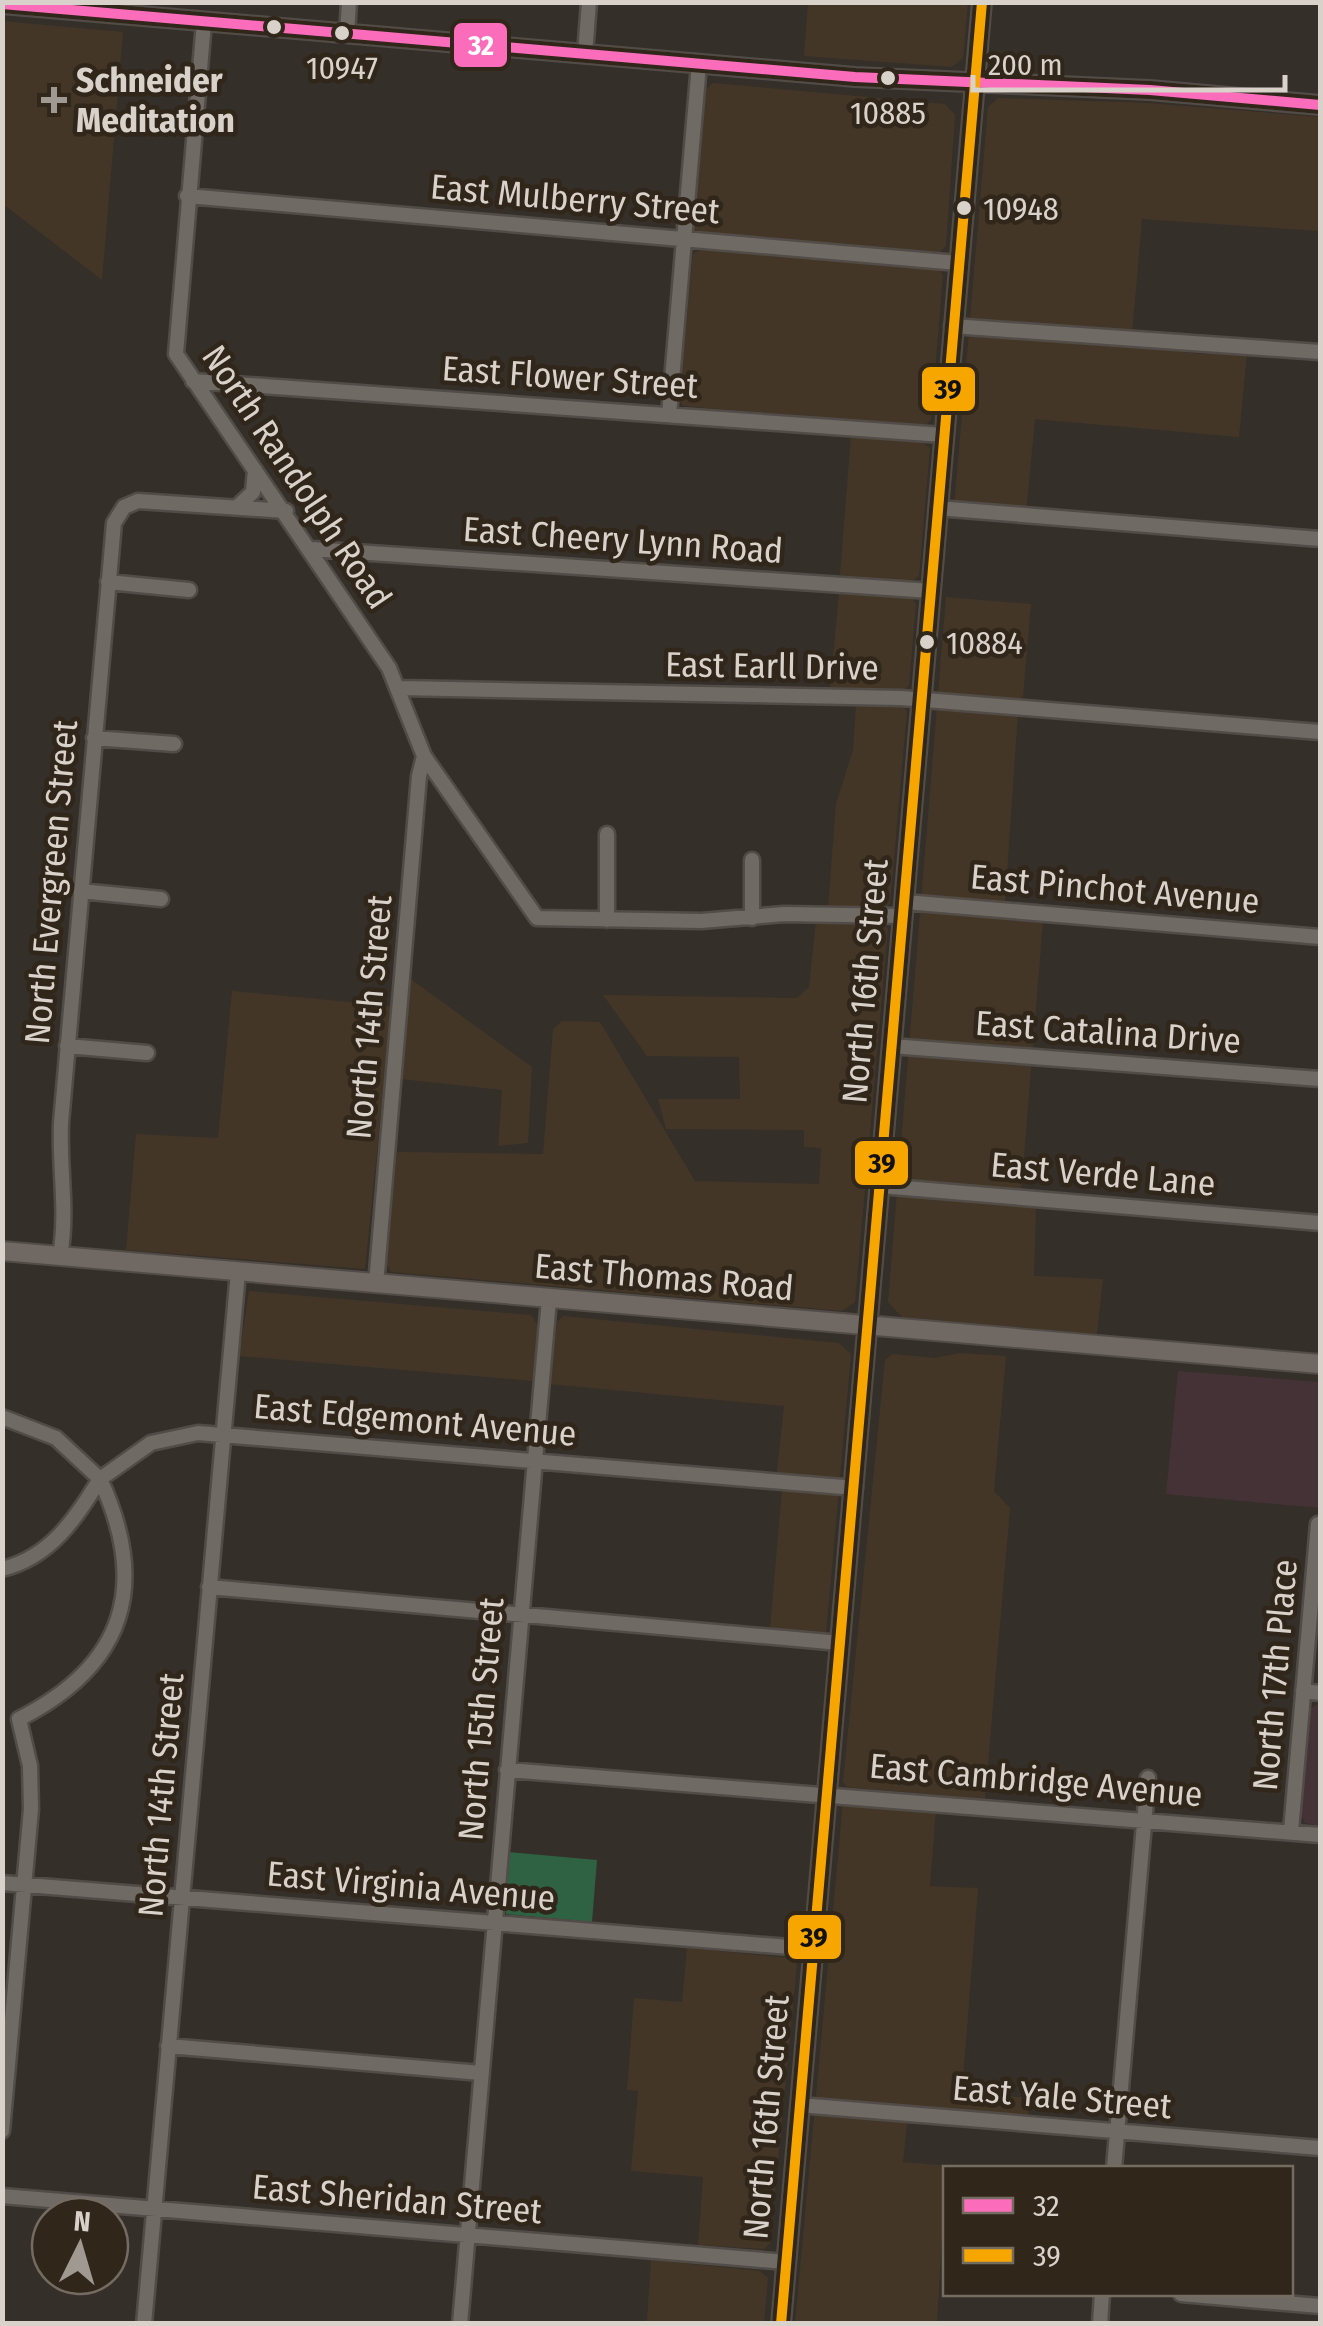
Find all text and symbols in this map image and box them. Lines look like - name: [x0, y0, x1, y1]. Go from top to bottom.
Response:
- unlabelled marker: [264, 17, 284, 37]
- line badge: 32: [452, 21, 509, 69]
- marker: 10947: [332, 23, 352, 43]
- text: 32: [467, 29, 494, 62]
- scale bar: [973, 30, 1286, 92]
- text: 200 m: [988, 47, 1063, 83]
- place label: 10947: [306, 49, 378, 87]
- place label: Schneider Meditation: [76, 59, 235, 141]
- marker: 10885: [878, 68, 898, 88]
- marker: Schneider Meditation: [41, 87, 67, 113]
- place label: 10885: [850, 94, 926, 132]
- street label: East Mulberry Street: [429, 165, 722, 233]
- place label: 10948: [983, 190, 1059, 228]
- marker: 10948: [954, 198, 974, 218]
- street label: North Randolph Road: [193, 337, 401, 617]
- street label: East Flower Street: [440, 347, 700, 407]
- line badge: 39: [920, 365, 977, 413]
- text: 39: [933, 373, 962, 406]
- street label: East Cheery Lynn Road: [462, 508, 784, 572]
- place label: 10884: [946, 624, 1023, 662]
- marker: 10884: [917, 632, 937, 652]
- street label: East Earll Drive: [665, 643, 879, 689]
- street label: North Evergreen Street: [16, 718, 86, 1046]
- street label: East Pinchot Avenue: [969, 855, 1261, 923]
- street label: North 16th Street: [833, 857, 897, 1105]
- street label: North 14th Street: [337, 893, 401, 1141]
- street label: East Catalina Drive: [974, 1002, 1242, 1062]
- line badge: 39: [853, 1139, 910, 1187]
- street label: East Verde Lane: [989, 1143, 1217, 1205]
- text: 39: [867, 1147, 896, 1180]
- street label: East Thomas Road: [533, 1245, 795, 1309]
- street label: East Edgemont Avenue: [252, 1385, 578, 1455]
- street label: North 17th Place: [1244, 1558, 1306, 1792]
- street label: North 15th Street: [449, 1595, 513, 1842]
- street label: North 14th Street: [129, 1671, 193, 1919]
- street label: East Cambridge Avenue: [868, 1745, 1204, 1815]
- street label: East Virginia Avenue: [265, 1852, 557, 1920]
- line badge: 39: [786, 1913, 843, 1961]
- text: 39: [799, 1921, 828, 1954]
- street label: North 16th Street: [734, 1993, 798, 2241]
- street label: East Yale Street: [951, 2067, 1174, 2128]
- street label: East Sheridan Street: [251, 2165, 544, 2233]
- legend: [943, 2166, 1293, 2296]
- text: 32: [1033, 2188, 1060, 2224]
- north arrow: [30, 2196, 130, 2296]
- text: N: [72, 2204, 92, 2239]
- text: 39: [1033, 2238, 1061, 2274]

